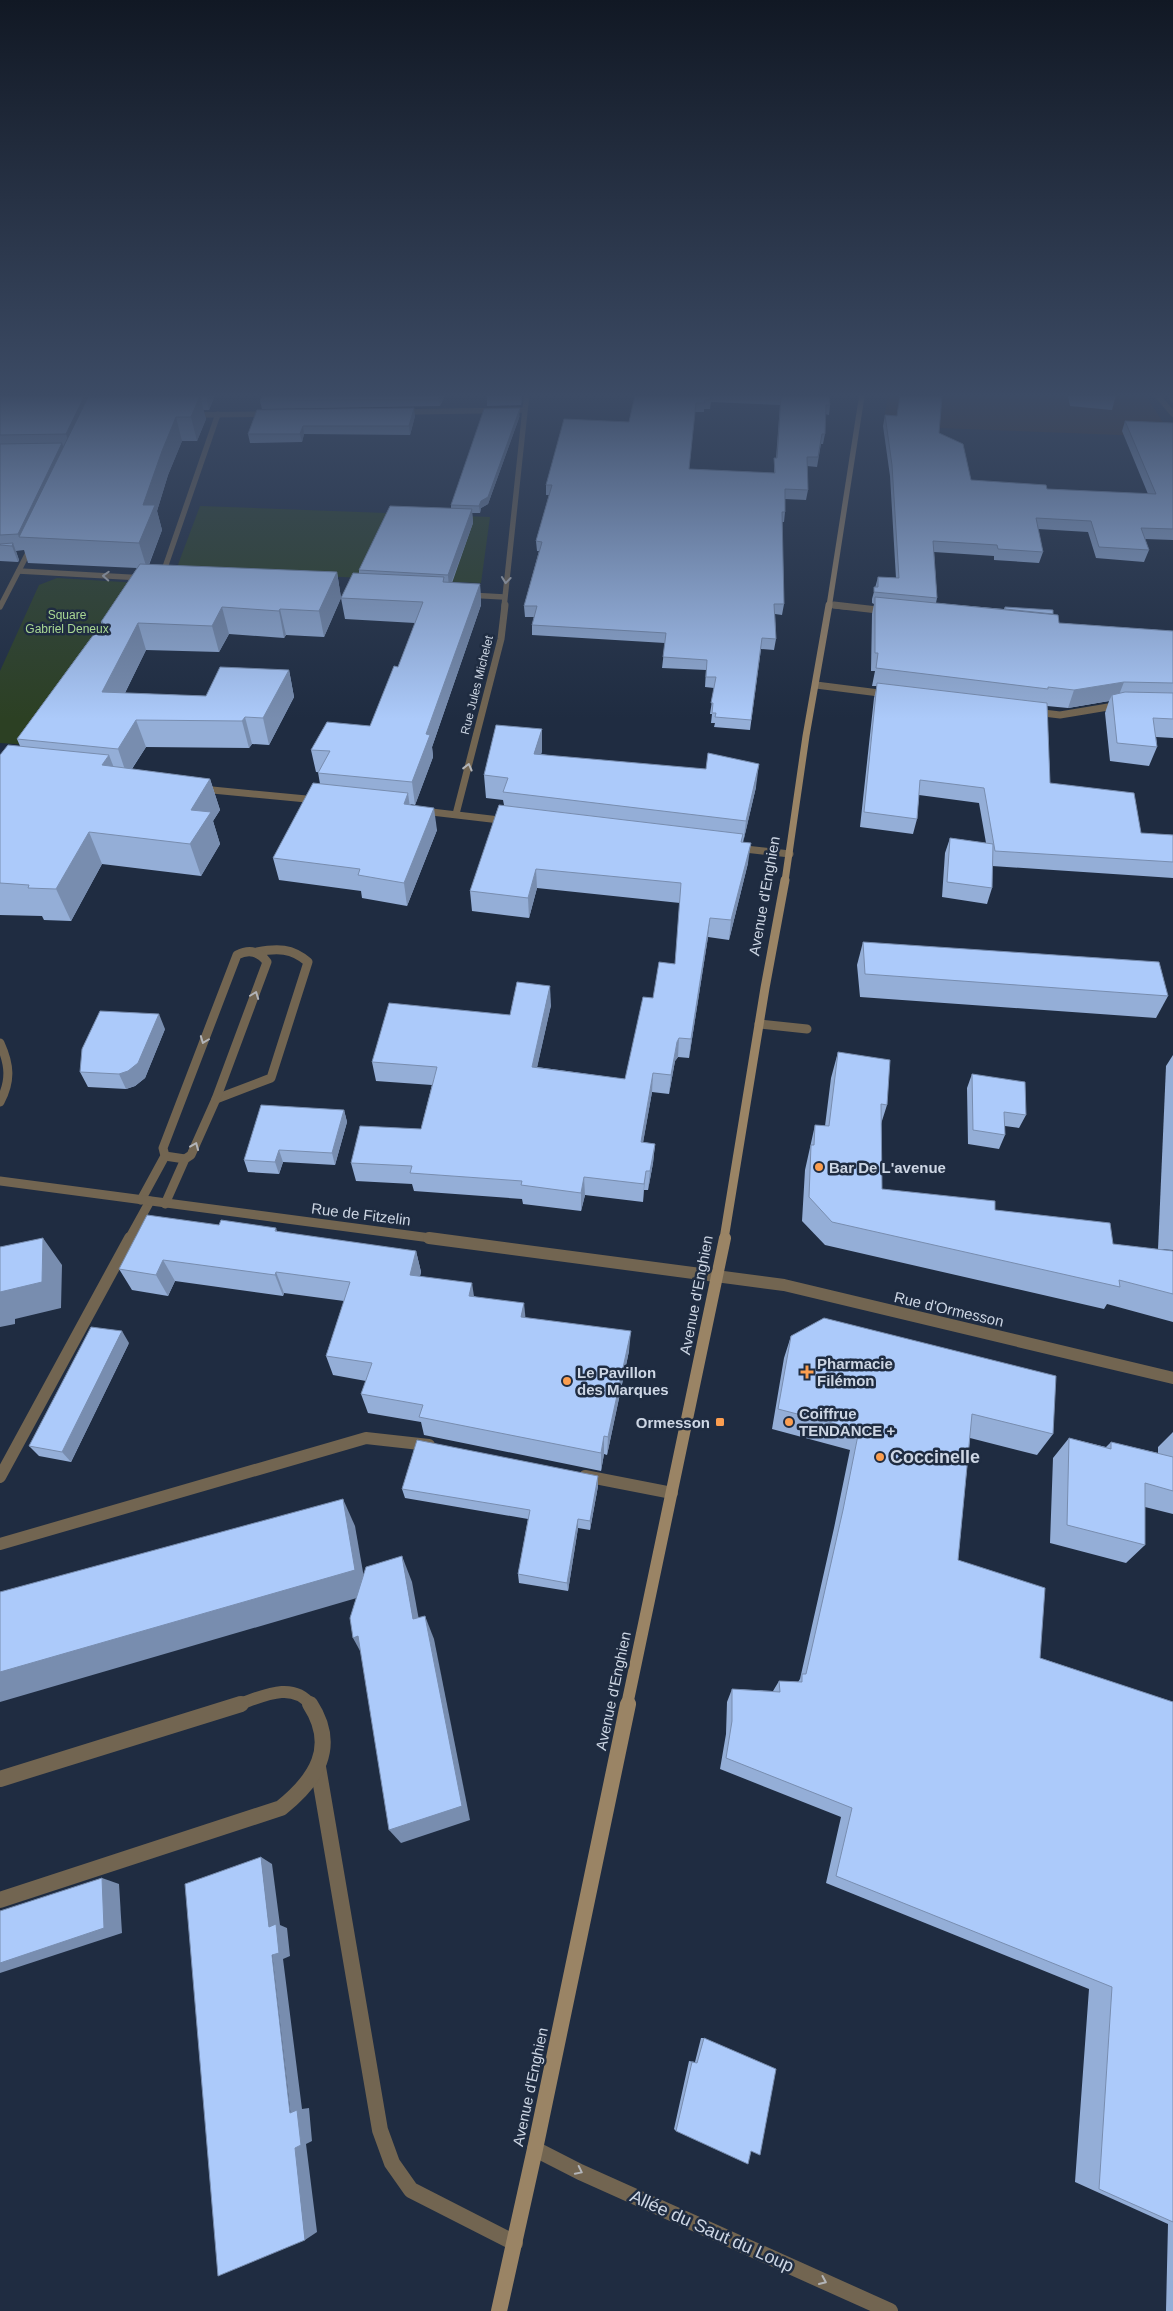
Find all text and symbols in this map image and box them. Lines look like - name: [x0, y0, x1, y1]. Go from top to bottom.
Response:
- one-way arrow: [102, 570, 110, 581]
- one-way arrow: [501, 576, 512, 584]
- park label: Square Gabriel Deneux: [25, 608, 109, 636]
- street label: Rue Jules Michelet: [458, 633, 496, 736]
- one-way arrow: [462, 763, 473, 772]
- street label: Avenue d'Enghien: [745, 835, 783, 957]
- one-way arrow: [249, 991, 259, 1000]
- one-way arrow: [200, 1035, 210, 1044]
- one-way arrow: [189, 1142, 200, 1151]
- place label: Bar De L'avenue: [829, 1159, 946, 1176]
- marker: Bar De L'avenue: [813, 1161, 825, 1173]
- street label: Rue de Fitzelin: [310, 1199, 412, 1229]
- street label: Avenue d'Enghien: [676, 1234, 716, 1356]
- street label: Rue d'Ormesson: [892, 1288, 1006, 1330]
- place label: Pharmacie Filémon: [817, 1355, 893, 1389]
- place label: Le Pavillon des Marques: [577, 1364, 669, 1398]
- marker: Pharmacie Filémon: [801, 1366, 813, 1378]
- marker: Le Pavillon des Marques: [561, 1375, 573, 1387]
- place label: Coiffrue TENDANCE +: [799, 1405, 896, 1439]
- place label: Ormesson: [636, 1414, 710, 1431]
- marker: Ormesson: [714, 1416, 726, 1428]
- marker: Coiffrue TENDANCE +: [783, 1416, 795, 1428]
- place label: Coccinelle: [890, 1447, 980, 1467]
- marker: Coccinelle: [874, 1451, 886, 1463]
- street label: Avenue d'Enghien: [592, 1630, 634, 1752]
- street label: Avenue d'Enghien: [509, 2026, 551, 2148]
- one-way arrow: [574, 2165, 583, 2175]
- street label: Allée du Saut du Loup: [627, 2186, 797, 2276]
- one-way arrow: [818, 2274, 827, 2285]

